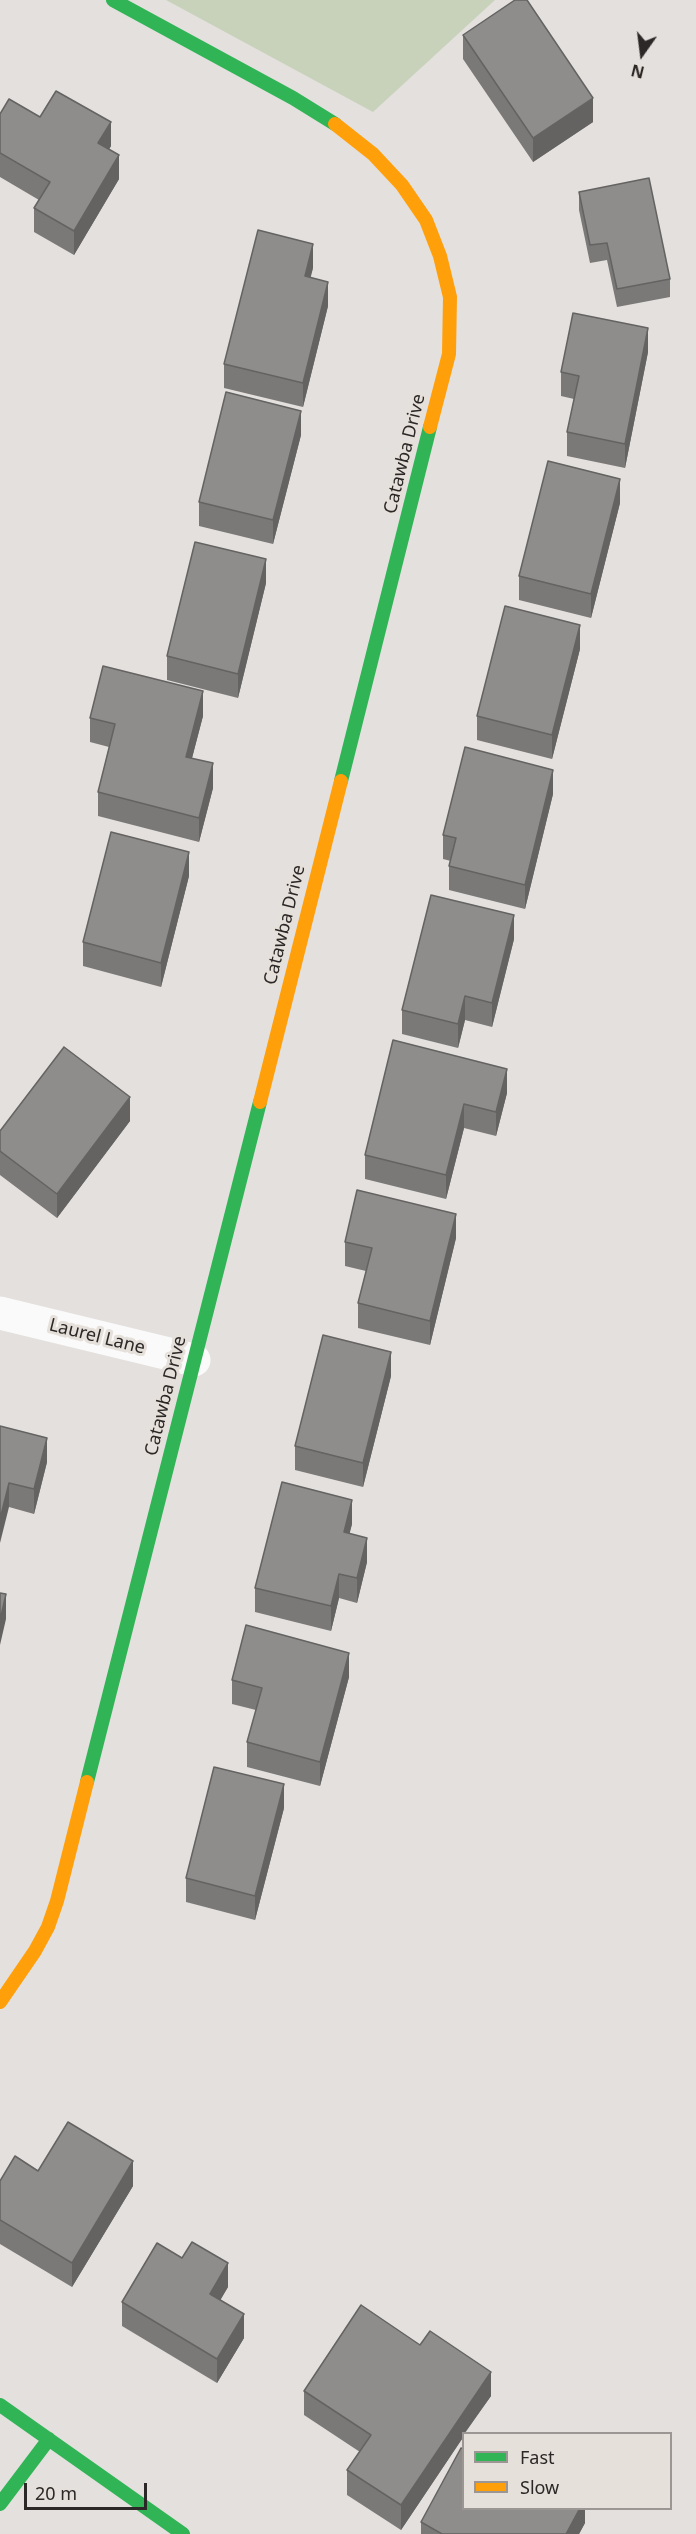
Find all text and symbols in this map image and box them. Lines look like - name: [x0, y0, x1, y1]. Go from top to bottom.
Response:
- north arrow: [612, 24, 672, 84]
- text: N: [629, 59, 647, 84]
- street label: Catawba Drive: [380, 392, 430, 516]
- street label: Catawba Drive: [260, 863, 310, 987]
- street label: Laurel Lane: [47, 1315, 147, 1359]
- street label: Catawba Drive: [141, 1334, 191, 1458]
- legend: [462, 2432, 672, 2510]
- text: Fast: [520, 2445, 555, 2469]
- scale bar: [27, 2471, 150, 2509]
- text: Slow: [520, 2475, 559, 2499]
- text: 20 m: [35, 2481, 77, 2505]

